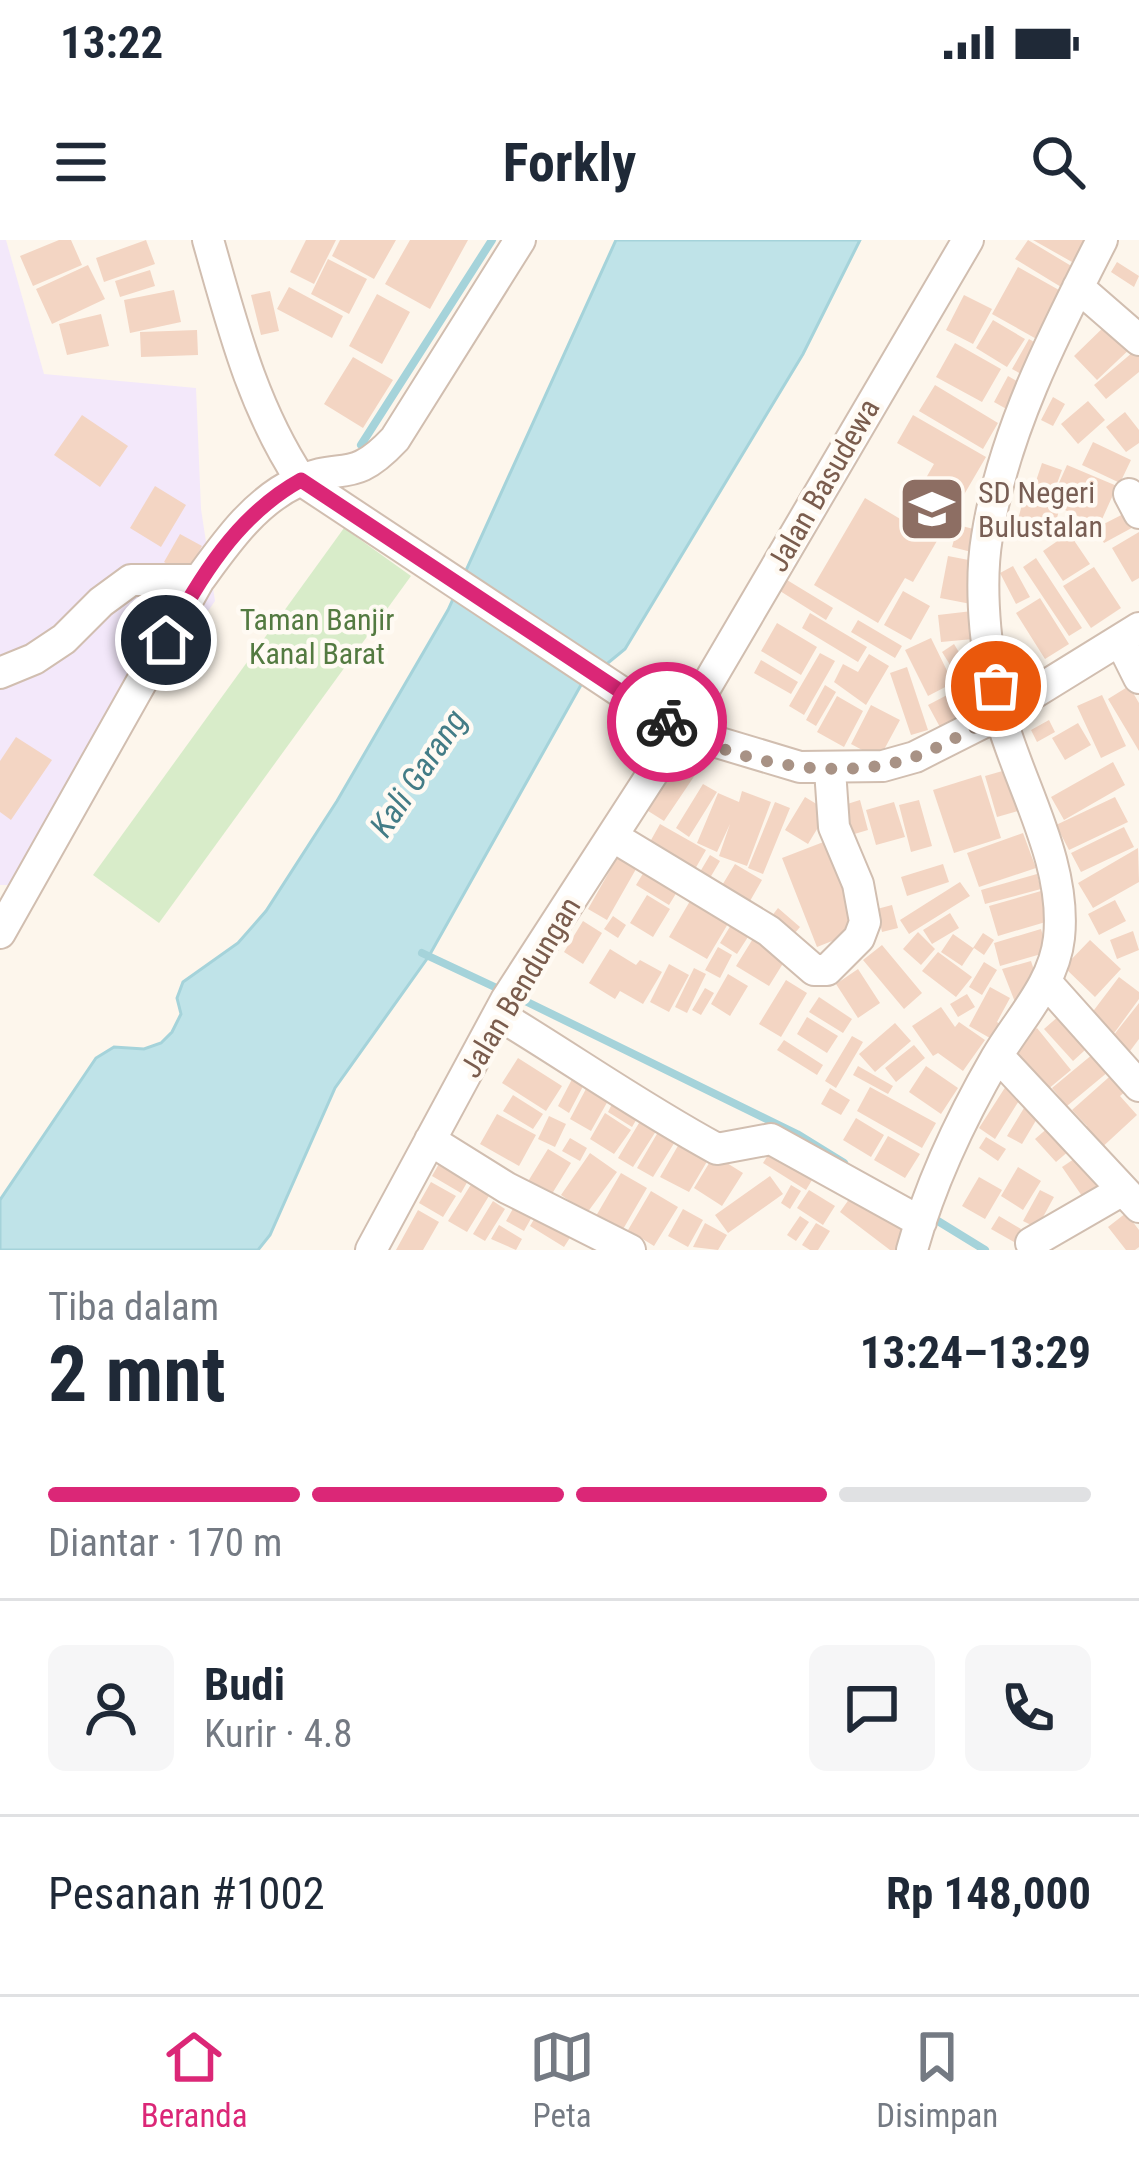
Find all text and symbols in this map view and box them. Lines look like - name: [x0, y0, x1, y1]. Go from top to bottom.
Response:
- text: 13:22: [60, 16, 163, 69]
- icon: menu: [48, 129, 114, 195]
- icon: search: [1025, 129, 1091, 195]
- text: Forkly: [503, 131, 636, 194]
- street label: Jalan Basudewa: [760, 393, 886, 577]
- school or university icon: SD Negeri Bulustalan: [897, 474, 967, 544]
- place label: SD Negeri Bulustalan: [978, 475, 1103, 544]
- pin: [115, 589, 217, 691]
- park label: Taman Banjir Kanal Barat: [240, 602, 394, 671]
- icon: home: [133, 607, 199, 673]
- pin: [945, 635, 1047, 737]
- icon: bag: [963, 653, 1029, 719]
- courier: [607, 662, 727, 782]
- icon: bike: [634, 689, 700, 755]
- water label: Kali Garang: [361, 702, 475, 844]
- street label: Jalan Bendungan: [452, 890, 588, 1084]
- text: Tiba dalam: [48, 1284, 219, 1330]
- text: 13:24–13:29: [860, 1326, 1091, 1379]
- text: 2 mnt: [48, 1329, 226, 1420]
- text: Diantar · 170 m: [48, 1520, 282, 1566]
- button: person: [48, 1645, 174, 1771]
- button: chat: [809, 1645, 935, 1771]
- button: phone: [965, 1645, 1091, 1771]
- text: Budi: [204, 1658, 285, 1711]
- text: Kurir · 4.8: [204, 1711, 353, 1757]
- text: Pesanan #1002: [48, 1867, 325, 1920]
- text: Rp 148,000: [886, 1867, 1091, 1920]
- tab: Beranda: [141, 2024, 248, 2135]
- tab: Peta: [529, 2024, 595, 2135]
- tab: Disimpan: [876, 2024, 998, 2135]

